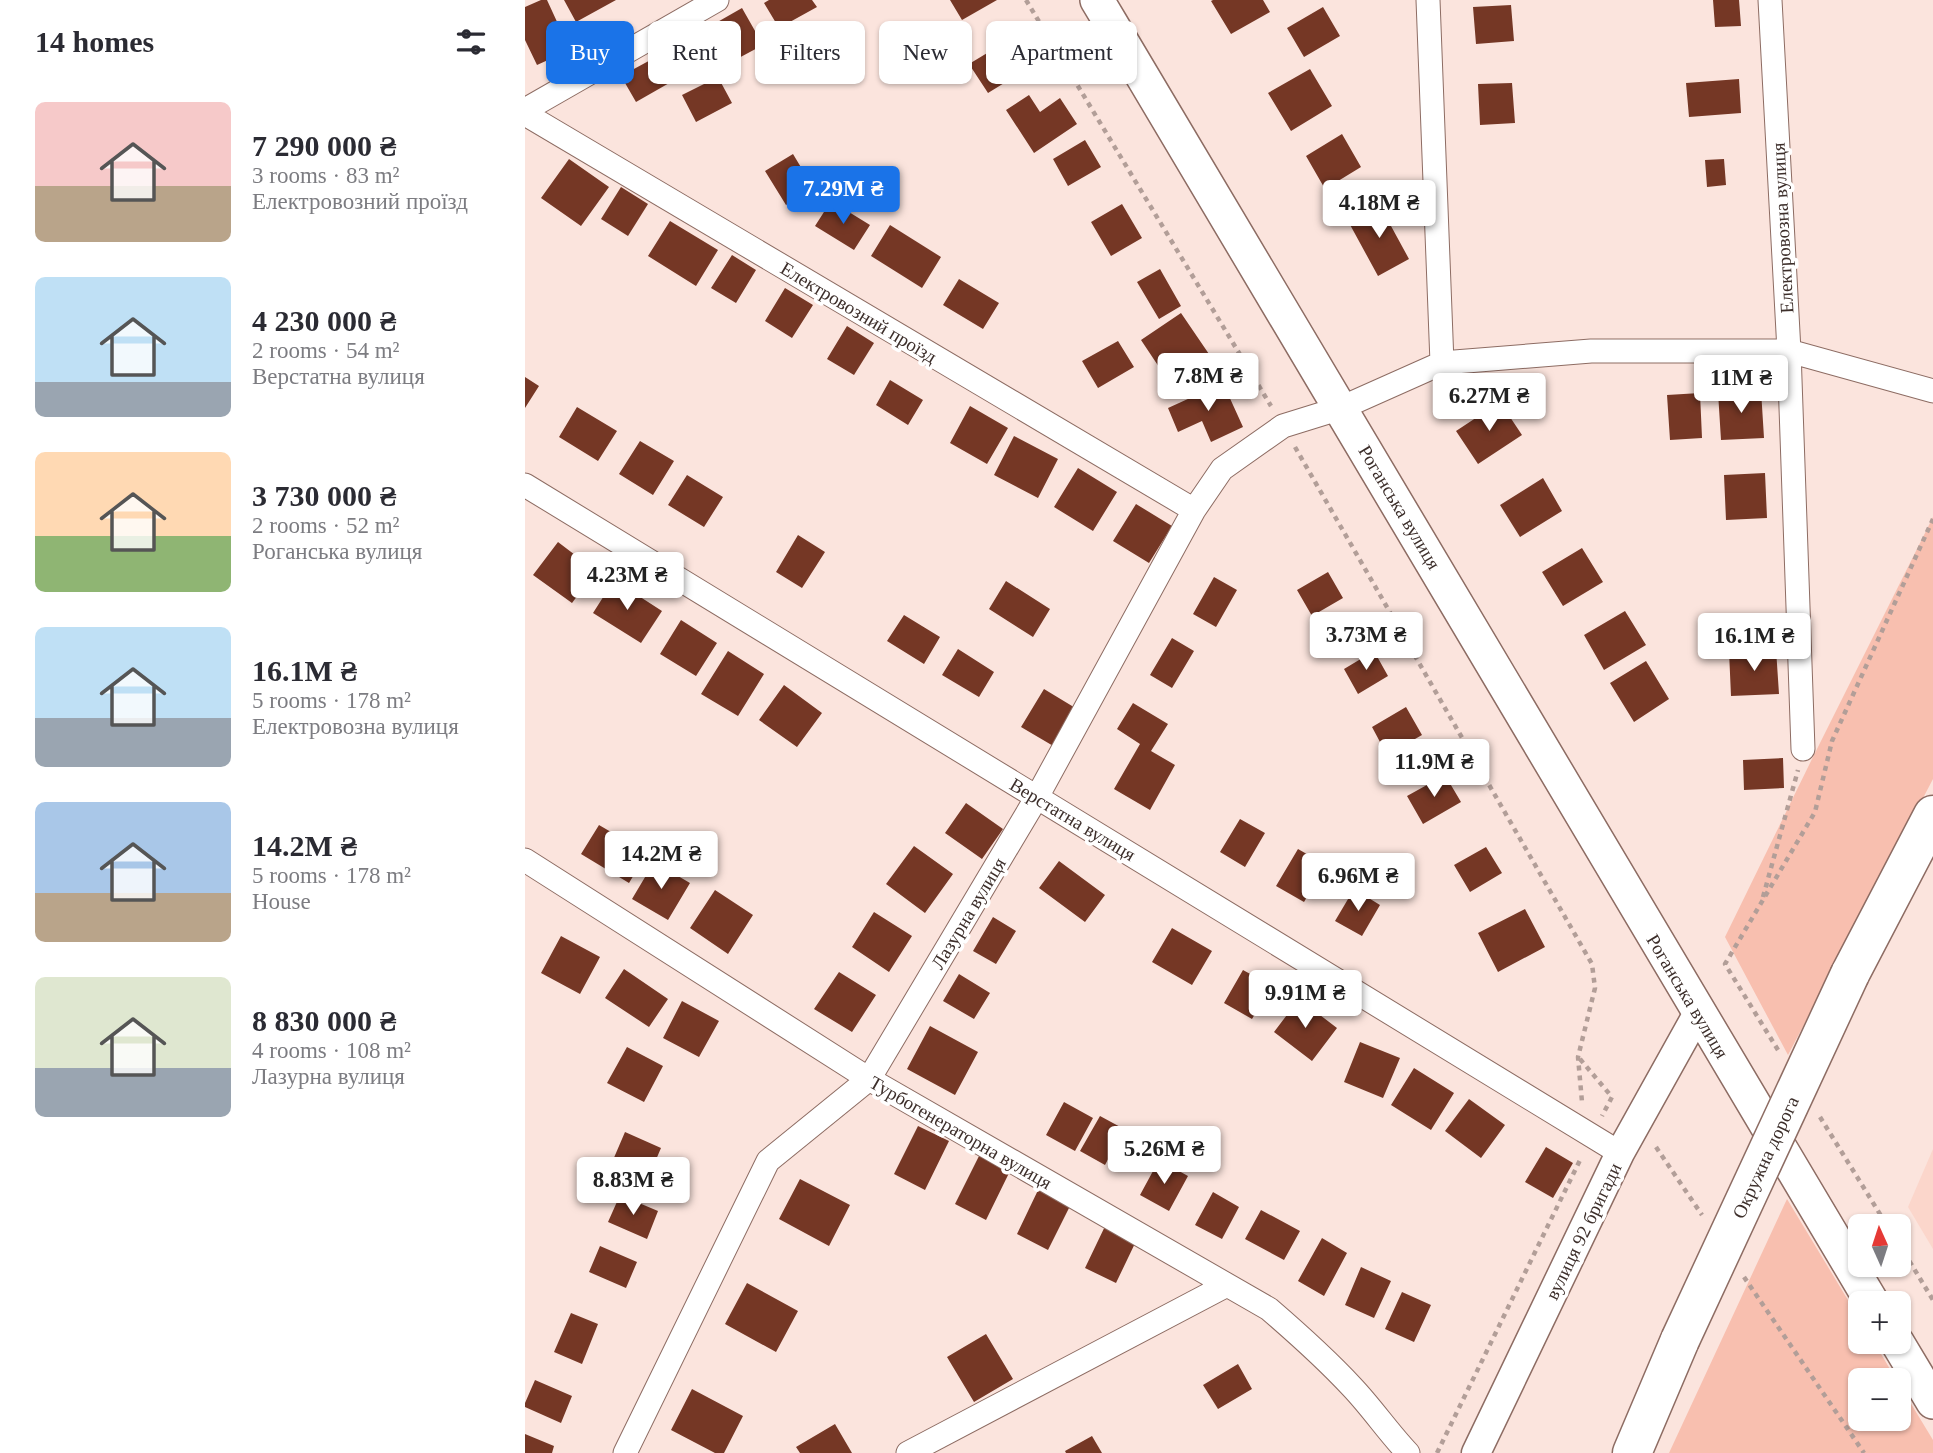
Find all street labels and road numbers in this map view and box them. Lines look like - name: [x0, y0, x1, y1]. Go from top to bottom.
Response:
- street label: Електровозна вулиця: [1768, 142, 1797, 314]
- street label: Електровозний проїзд: [777, 257, 941, 368]
- street label: Роганська вулиця: [1354, 442, 1445, 573]
- street label: Верстатна вулиця: [1006, 774, 1140, 865]
- street label: Лазурна вулиця: [927, 853, 1010, 973]
- street label: Роганська вулиця: [1642, 931, 1733, 1062]
- street label: Турбогенераторна вулиця: [866, 1072, 1056, 1193]
- street label: Окружна дорога: [1728, 1092, 1803, 1222]
- street label: вулиця 92 бригади: [1541, 1159, 1626, 1303]

